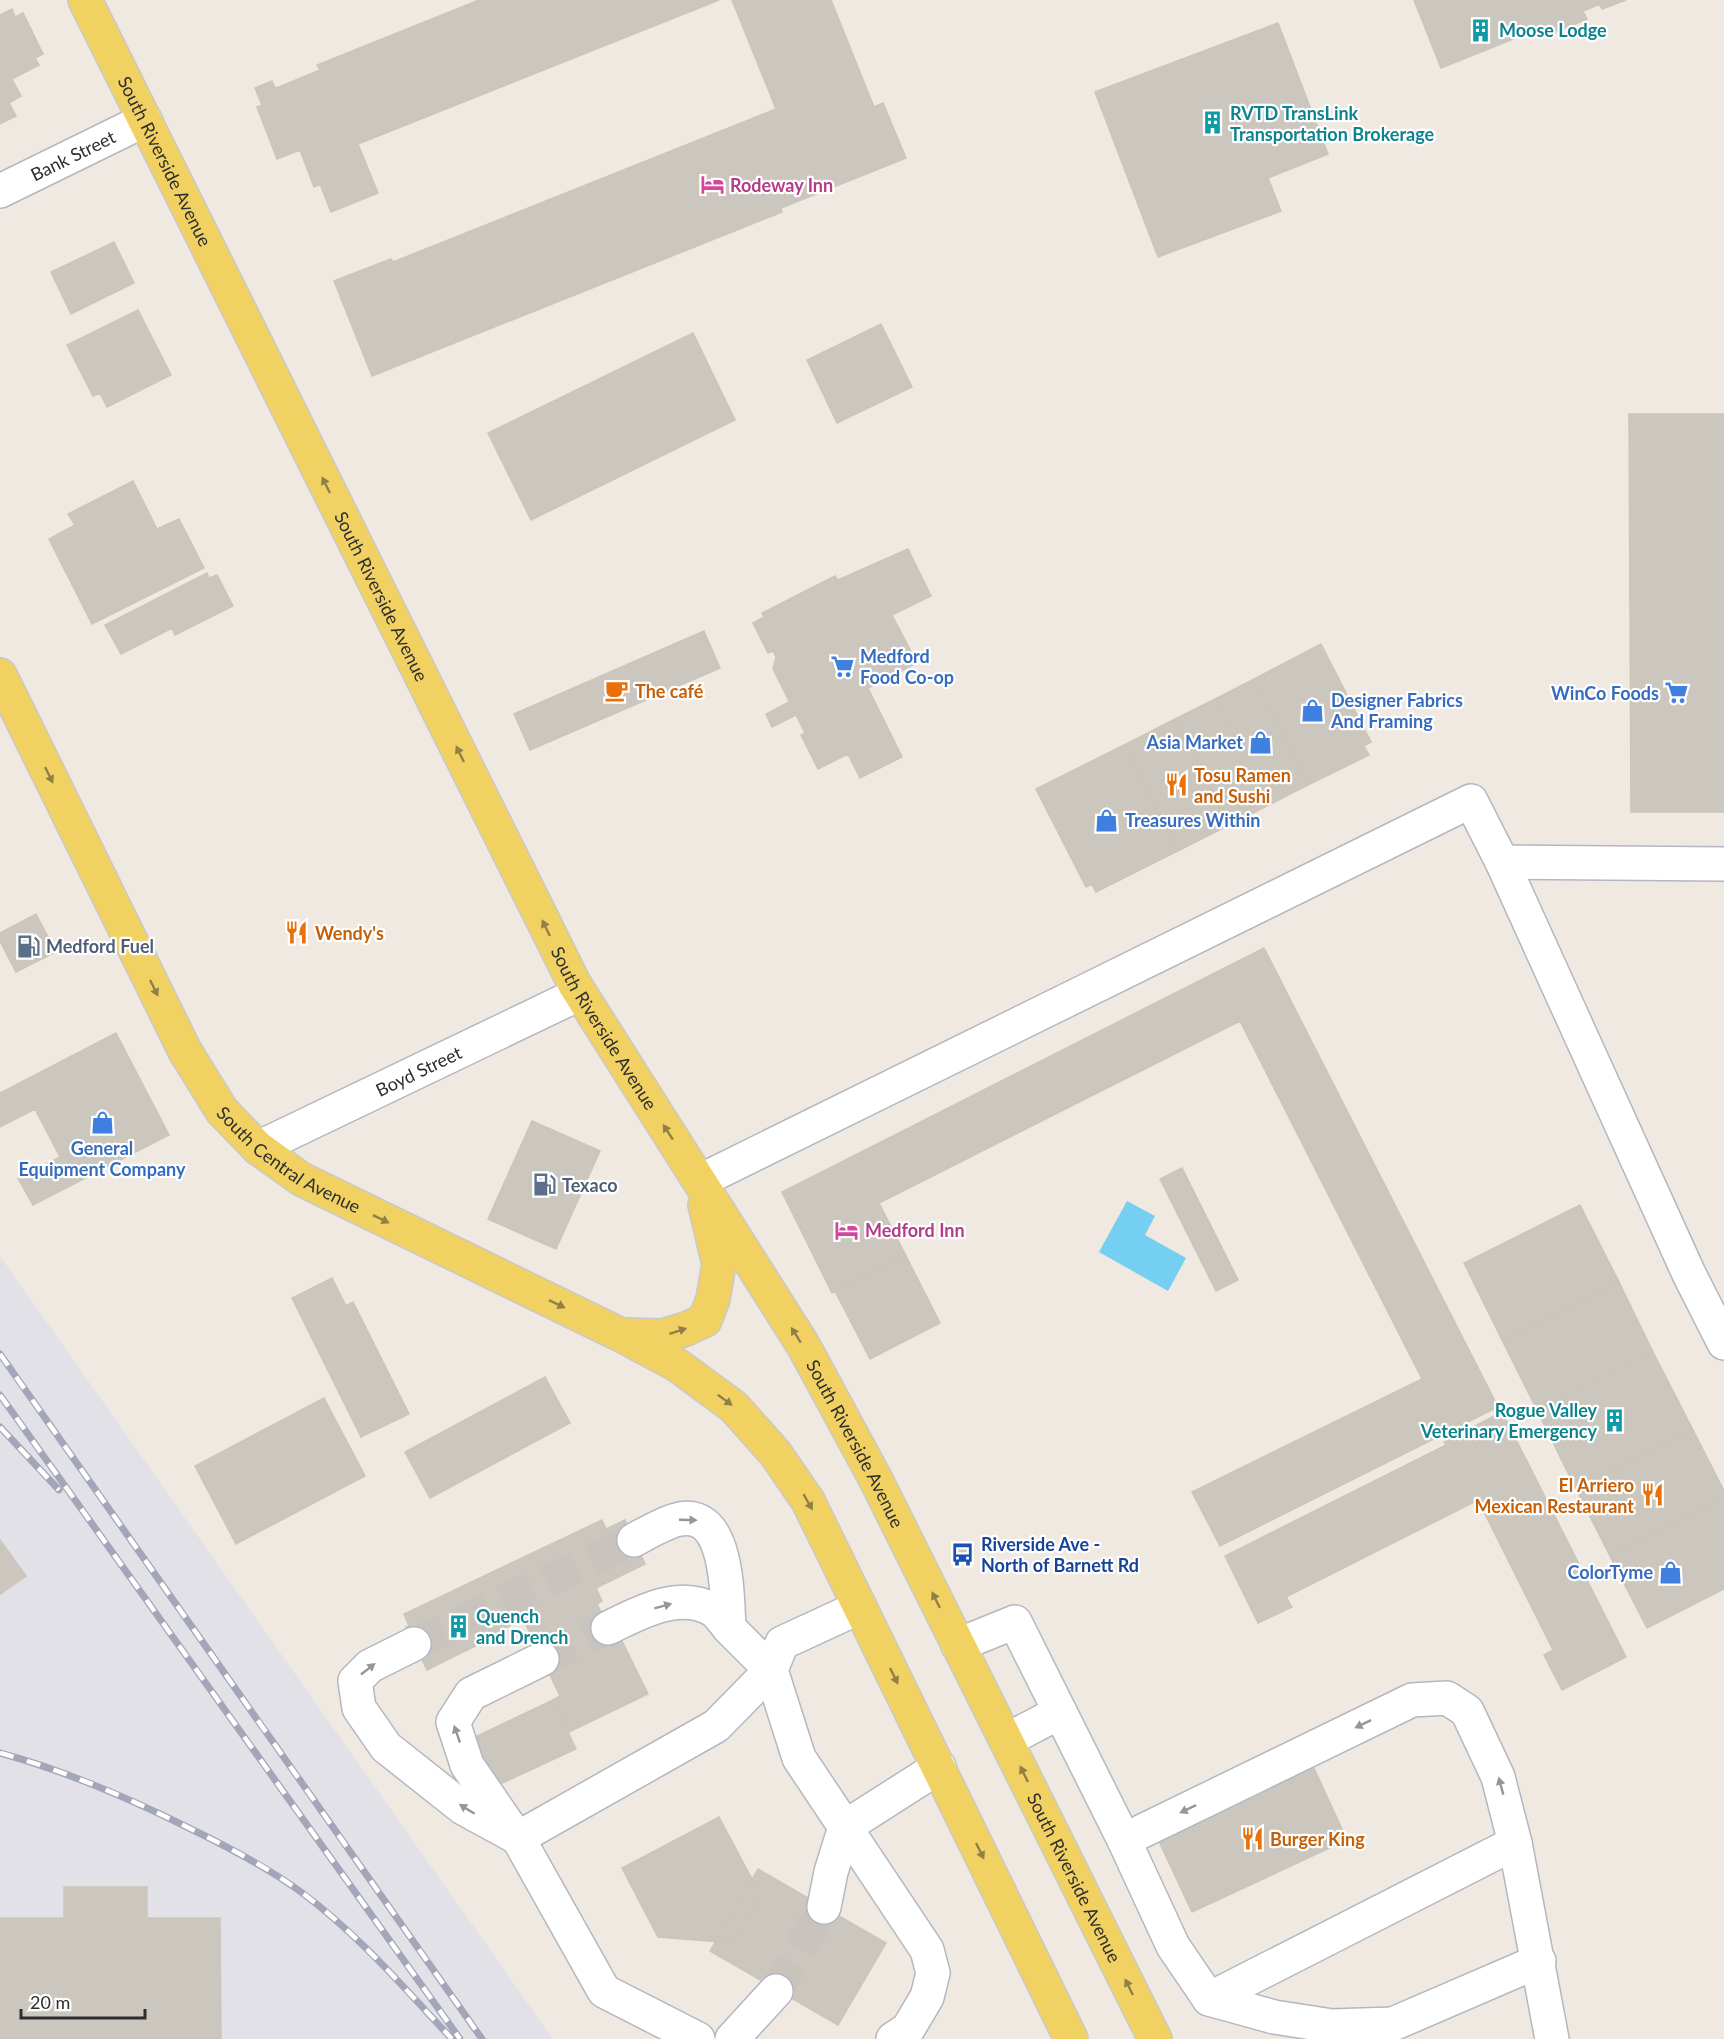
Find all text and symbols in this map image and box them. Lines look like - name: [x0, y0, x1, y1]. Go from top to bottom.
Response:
- building icon: Moose Lodge: [1468, 17, 1494, 43]
- place label: Moose Lodge: [1499, 19, 1607, 41]
- street label: South Riverside Avenue: [114, 73, 217, 250]
- place label: RVTD TransLink Transportation Brokerage: [1230, 102, 1435, 145]
- building icon: RVTD TransLink Transportation Brokerage: [1199, 110, 1225, 136]
- street label: Bank Street: [27, 125, 119, 185]
- hotel icon: Rodeway Inn: [699, 172, 725, 198]
- place label: Rodeway Inn: [730, 174, 833, 196]
- one-way arrow: [321, 477, 331, 494]
- street label: South Riverside Avenue: [330, 508, 433, 685]
- place label: Medford Food Co-op: [860, 645, 954, 688]
- supermarket icon: Medford Food Co-op: [829, 653, 855, 679]
- cafe icon: The café: [604, 678, 630, 704]
- place label: The café: [635, 680, 704, 702]
- supermarket icon: WinCo Foods: [1664, 680, 1690, 706]
- place label: WinCo Foods: [1551, 682, 1659, 704]
- place label: Designer Fabrics And Framing: [1330, 689, 1463, 732]
- shop icon: Designer Fabrics And Framing: [1300, 697, 1326, 723]
- shop icon: Asia Market: [1248, 729, 1274, 755]
- place label: Asia Market: [1146, 731, 1243, 753]
- one-way arrow: [455, 745, 464, 762]
- place label: Tosu Ramen and Sushi: [1194, 764, 1291, 807]
- one-way arrow: [45, 767, 54, 784]
- restaurant icon: Tosu Ramen and Sushi: [1163, 772, 1189, 798]
- shop icon: Treasures Within: [1094, 807, 1120, 833]
- place label: Treasures Within: [1125, 809, 1260, 831]
- restaurant icon: Wendy's: [284, 920, 310, 946]
- one-way arrow: [542, 920, 551, 937]
- place label: Wendy's: [315, 922, 384, 944]
- fuel station icon: Medford Fuel: [15, 933, 41, 959]
- place label: Medford Fuel: [46, 935, 154, 957]
- street label: South Riverside Avenue: [547, 943, 662, 1114]
- one-way arrow: [149, 980, 159, 997]
- street label: Boyd Street: [372, 1041, 465, 1101]
- street label: South Central Avenue: [212, 1101, 364, 1217]
- shop icon: General Equipment Company: [89, 1109, 115, 1135]
- one-way arrow: [662, 1124, 674, 1140]
- place label: General Equipment Company: [19, 1137, 186, 1180]
- fuel station icon: Texaco: [531, 1172, 557, 1198]
- place label: Texaco: [562, 1174, 618, 1196]
- one-way arrow: [373, 1214, 390, 1224]
- hotel icon: Medford Inn: [834, 1217, 860, 1243]
- place label: Medford Inn: [865, 1219, 965, 1241]
- one-way arrow: [548, 1299, 565, 1308]
- one-way arrow: [669, 1326, 687, 1336]
- one-way arrow: [791, 1327, 802, 1343]
- street label: South Riverside Avenue: [802, 1356, 909, 1531]
- one-way arrow: [718, 1394, 733, 1406]
- place label: Rogue Valley Veterinary Emergency: [1420, 1399, 1597, 1442]
- building icon: Rogue Valley Veterinary Emergency: [1602, 1407, 1628, 1433]
- place label: El Arriero Mexican Restaurant: [1475, 1474, 1634, 1517]
- restaurant icon: El Arriero Mexican Restaurant: [1639, 1482, 1665, 1508]
- one-way arrow: [802, 1493, 812, 1510]
- one-way arrow: [678, 1515, 697, 1525]
- place label: Riverside Ave - North of Barnett Rd: [981, 1533, 1139, 1576]
- bus stop icon: Riverside Ave - North of Barnett Rd: [950, 1541, 976, 1567]
- shop icon: ColorTyme: [1658, 1559, 1684, 1585]
- place label: ColorTyme: [1567, 1561, 1653, 1583]
- one-way arrow: [931, 1591, 941, 1608]
- one-way arrow: [654, 1601, 672, 1610]
- place label: Quench and Drench: [476, 1605, 568, 1648]
- building icon: Quench and Drench: [445, 1613, 471, 1639]
- one-way arrow: [360, 1663, 376, 1675]
- one-way arrow: [890, 1668, 899, 1685]
- one-way arrow: [1355, 1719, 1372, 1729]
- one-way arrow: [451, 1725, 461, 1743]
- one-way arrow: [1019, 1766, 1028, 1783]
- one-way arrow: [1495, 1777, 1505, 1795]
- street label: South Riverside Avenue: [1023, 1789, 1126, 1966]
- one-way arrow: [458, 1804, 475, 1815]
- one-way arrow: [1179, 1804, 1197, 1814]
- restaurant icon: Burger King: [1239, 1826, 1265, 1852]
- place label: Burger King: [1270, 1828, 1365, 1850]
- one-way arrow: [975, 1843, 984, 1860]
- one-way arrow: [1124, 1978, 1134, 1995]
- scale bar: [21, 1982, 146, 2020]
- text: 20 m: [30, 1991, 70, 2013]

